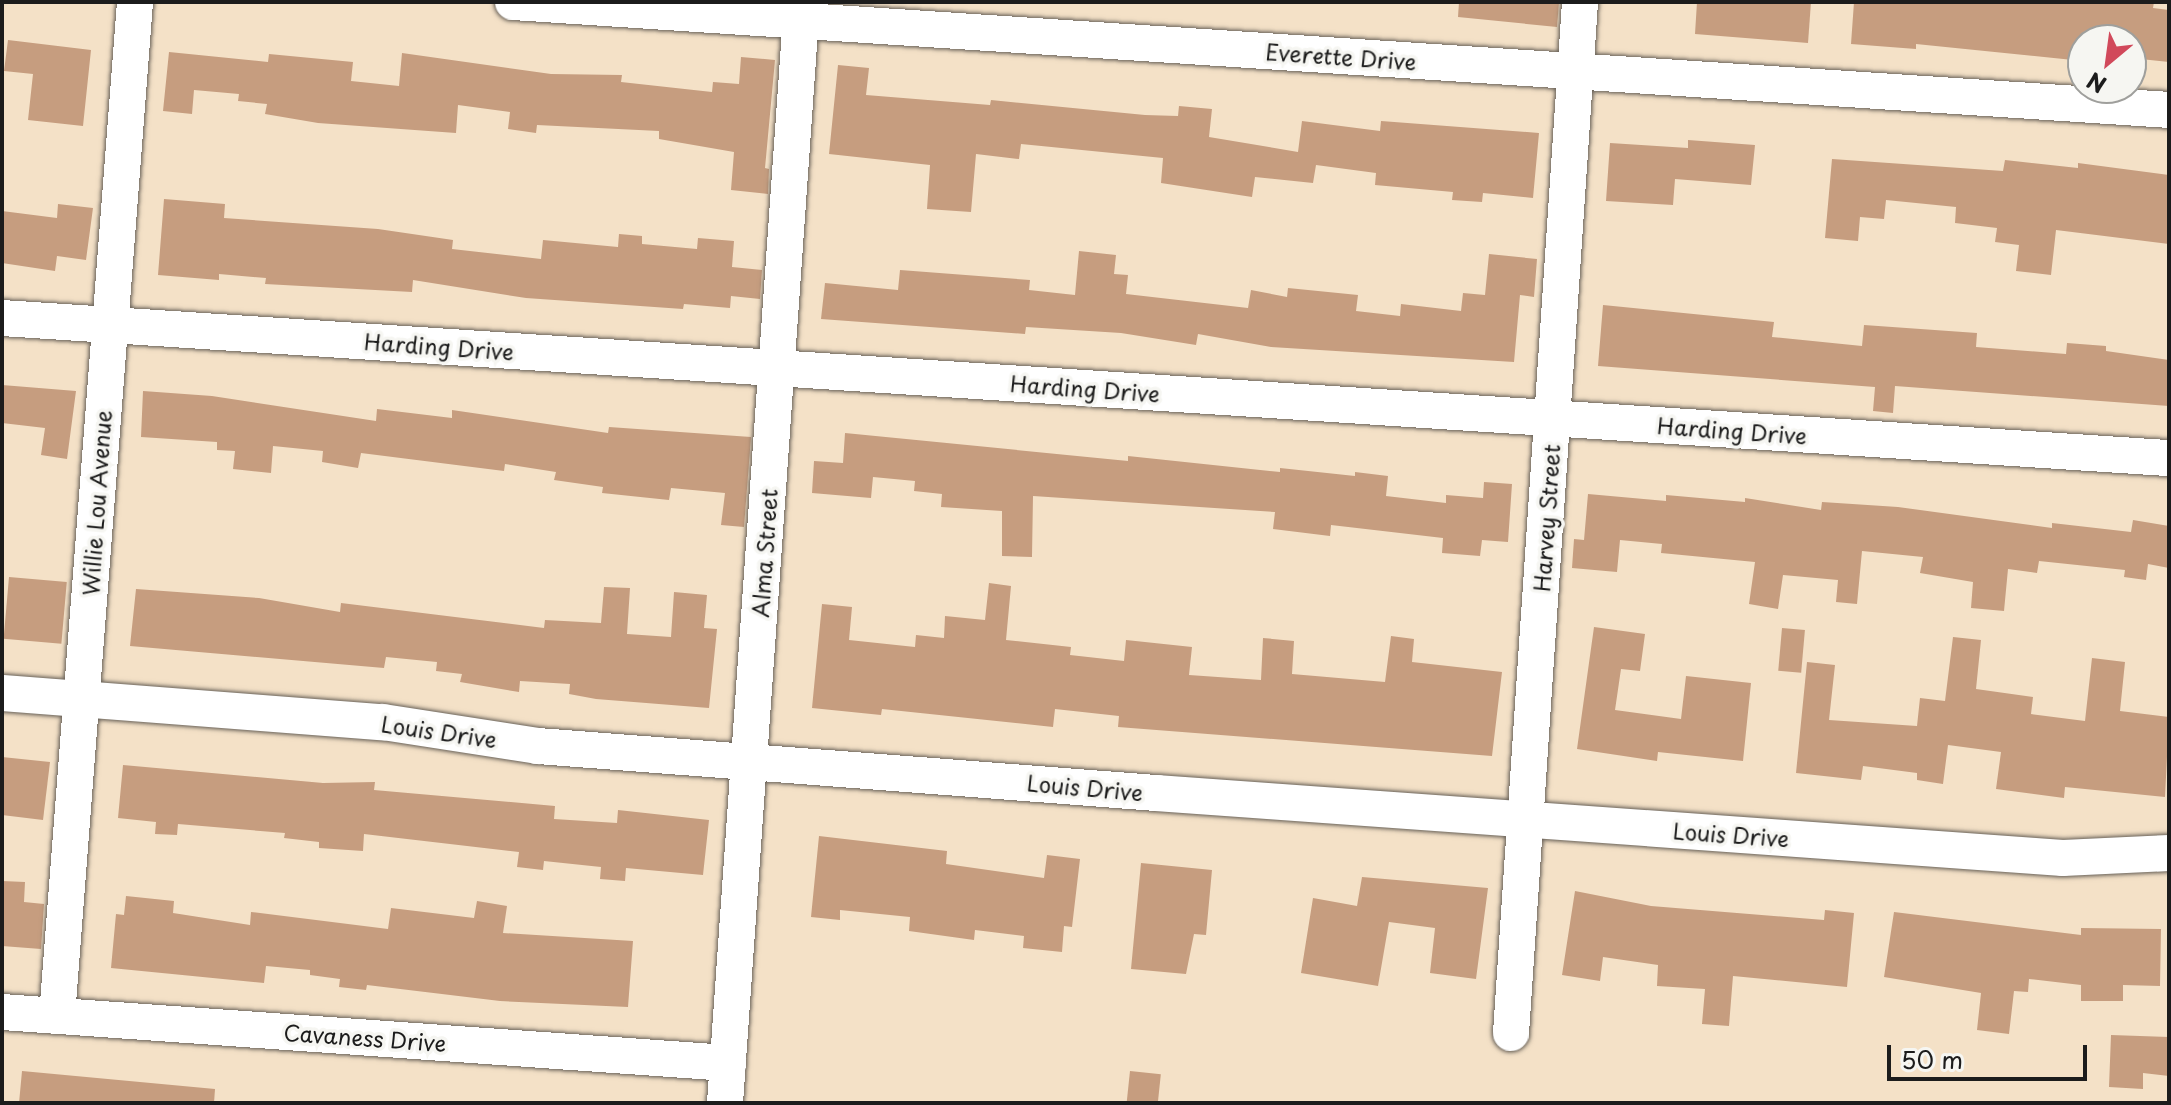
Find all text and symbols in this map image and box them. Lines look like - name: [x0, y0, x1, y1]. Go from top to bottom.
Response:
- north arrow: [2067, 24, 2147, 104]
- street label: Everette Drive: [1265, 38, 1417, 74]
- text: N: [2080, 65, 2112, 102]
- street label: Harding Drive: [363, 328, 515, 364]
- street label: Harding Drive: [1009, 370, 1161, 406]
- street label: Willie Lou Avenue: [76, 409, 116, 597]
- street label: Harding Drive: [1656, 412, 1808, 448]
- street label: Harvey Street: [1528, 443, 1564, 593]
- street label: Alma Street: [746, 487, 782, 619]
- street label: Louis Drive: [379, 710, 499, 752]
- street label: Louis Drive: [1026, 769, 1144, 805]
- street label: Louis Drive: [1672, 817, 1790, 851]
- street label: Cavaness Drive: [282, 1018, 448, 1056]
- scale bar: [1891, 1029, 2091, 1079]
- text: 50 m: [1901, 1041, 1963, 1077]

